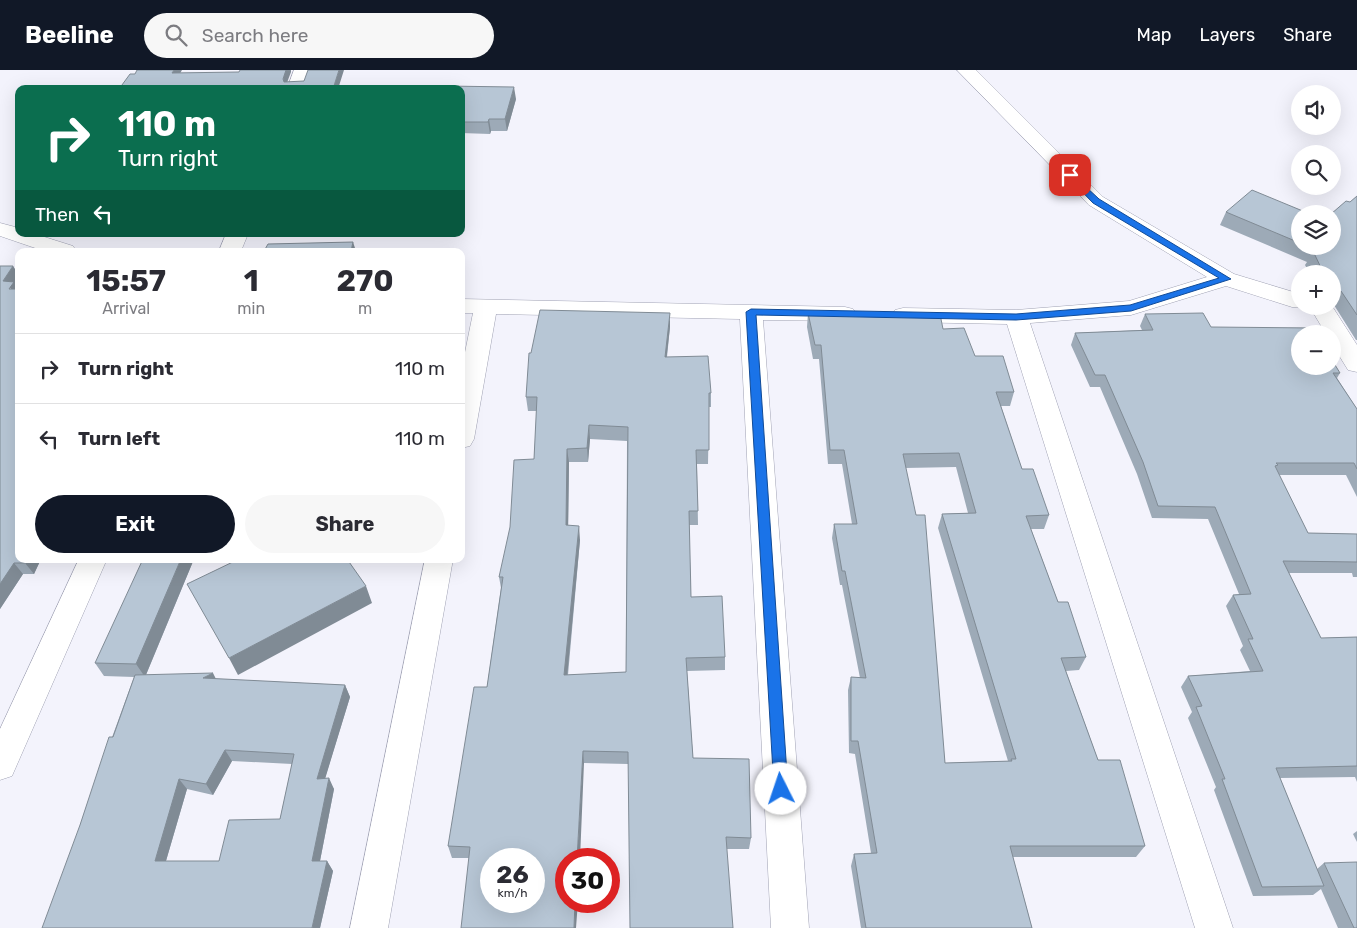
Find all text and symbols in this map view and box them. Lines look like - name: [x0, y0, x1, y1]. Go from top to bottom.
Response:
- search box: [144, 13, 494, 58]
- text: Beeline: [25, 21, 114, 49]
- icon: search: [162, 21, 190, 49]
- text: Search here: [202, 24, 308, 47]
- text: Map: [1137, 24, 1172, 46]
- text: Layers: [1200, 24, 1255, 46]
- text: Share: [1283, 24, 1332, 46]
- map controls: [1291, 85, 1341, 375]
- button: sound: [1291, 85, 1341, 135]
- text: 110 m: [118, 103, 216, 145]
- icon: right: [35, 105, 100, 170]
- text: Turn right: [118, 145, 218, 172]
- button: search: [1291, 145, 1341, 195]
- pin: [1049, 154, 1091, 196]
- icon: arrive: [1056, 161, 1084, 189]
- icon: left: [89, 200, 117, 228]
- text: Then: [35, 203, 79, 226]
- button: layers: [1291, 205, 1341, 255]
- text: 15:57: [86, 263, 166, 299]
- text: 1: [244, 263, 259, 299]
- text: 270: [337, 263, 394, 299]
- button: +: [1291, 265, 1341, 315]
- text: Arrival: [102, 299, 150, 318]
- text: min: [237, 299, 265, 318]
- text: m: [358, 299, 372, 318]
- button: −: [1291, 325, 1341, 375]
- icon: right: [35, 355, 63, 383]
- text: Turn right: [78, 357, 173, 380]
- text: 110 m: [395, 357, 445, 380]
- icon: left: [35, 425, 63, 453]
- text: Turn left: [78, 427, 160, 450]
- text: 110 m: [395, 427, 445, 450]
- button: Exit: [35, 495, 235, 553]
- button: Share: [245, 495, 445, 553]
- position arrow: [754, 762, 806, 814]
- speed limit sign: 30: [555, 848, 620, 913]
- text: 26: [496, 860, 529, 889]
- text: km/h: [498, 886, 527, 900]

